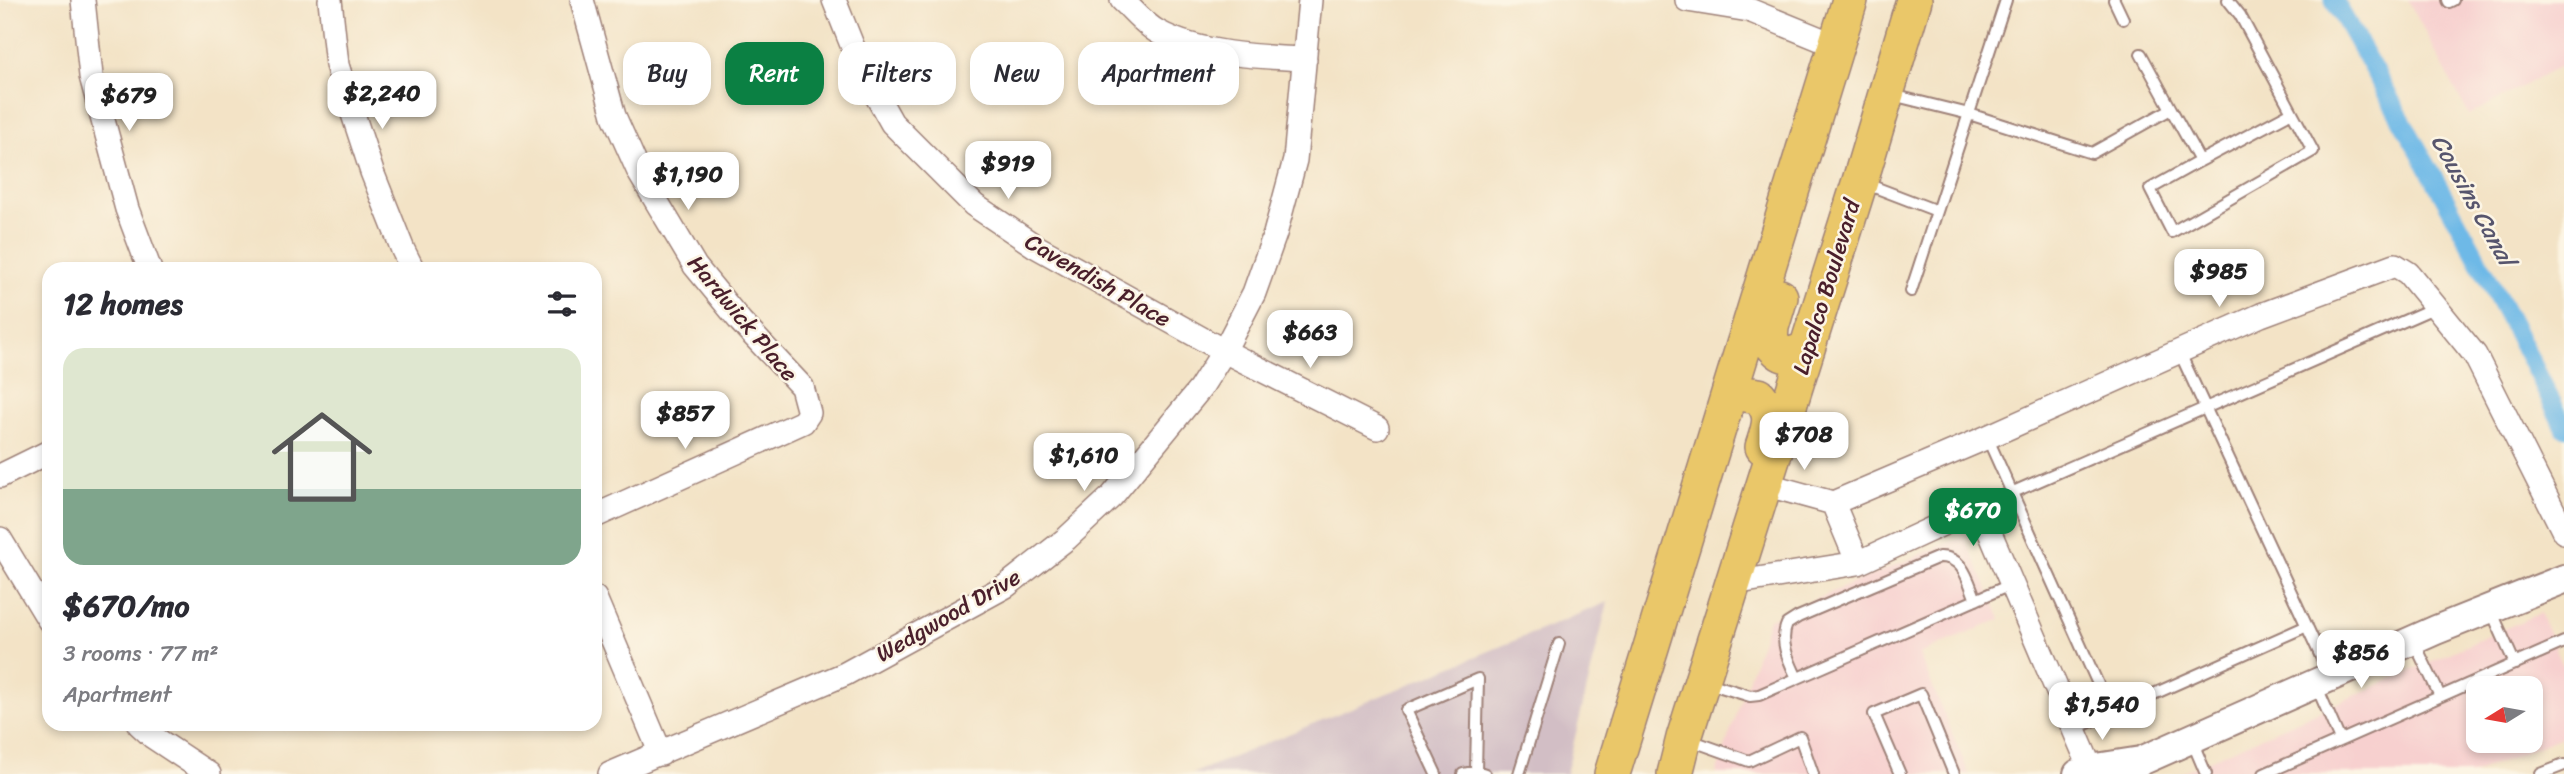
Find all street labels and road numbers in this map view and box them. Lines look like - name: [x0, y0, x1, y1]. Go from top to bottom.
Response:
- street label: Lapalco Boulevard: [1780, 193, 1873, 380]
- street label: Cavendish Place: [1017, 222, 1179, 339]
- street label: Hardwick Place: [677, 245, 809, 392]
- street label: Wedgwood Drive: [868, 557, 1029, 674]

